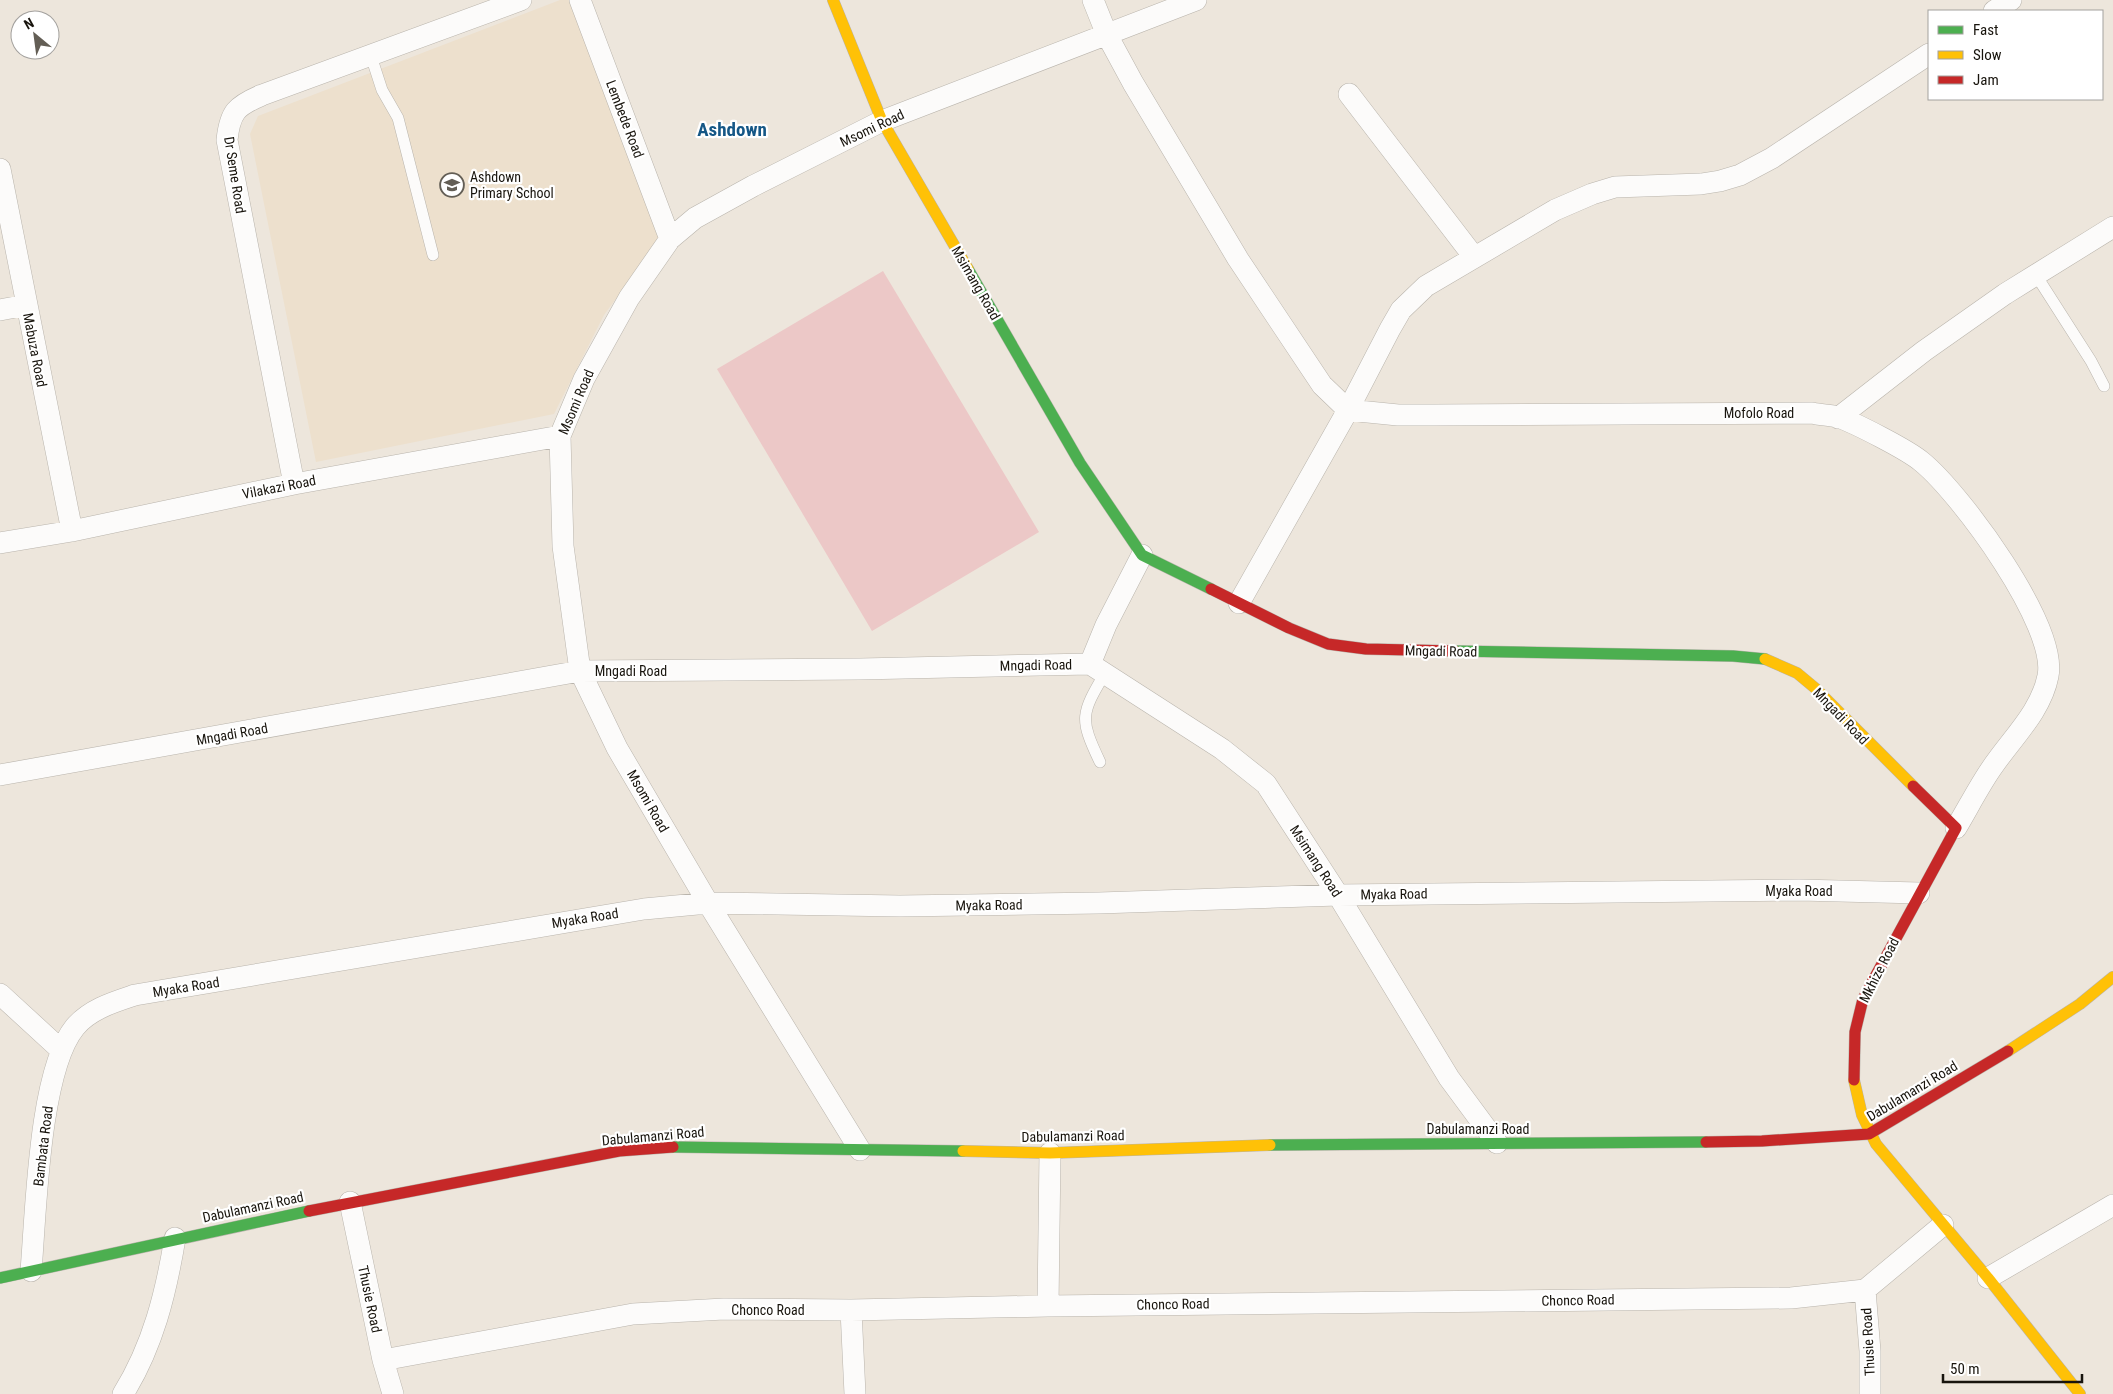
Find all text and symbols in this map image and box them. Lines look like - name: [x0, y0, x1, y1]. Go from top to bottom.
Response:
- north arrow: [10, 10, 60, 60]
- legend: [1928, 10, 2103, 100]
- text: N: [21, 15, 36, 33]
- text: Fast: [1973, 21, 1998, 39]
- text: Slow: [1973, 46, 2002, 64]
- text: Jam: [1973, 71, 1999, 89]
- street label: Lembede Road: [603, 78, 647, 160]
- street label: Msomi Road: [837, 106, 907, 150]
- district label: Ashdown: [697, 118, 767, 141]
- street label: Dr Seme Road: [221, 135, 249, 215]
- place label: Ashdown Primary School: [470, 169, 554, 201]
- school or university icon: Ashdown Primary School: [439, 172, 465, 198]
- street label: Msimang Road: [948, 243, 1004, 323]
- street label: Mabuza Road: [20, 312, 50, 388]
- street label: Msomi Road: [555, 367, 597, 437]
- street label: Mofolo Road: [1724, 405, 1794, 421]
- street label: Vilakazi Road: [241, 472, 317, 502]
- street label: Mngadi Road: [1405, 642, 1477, 660]
- street label: Mngadi Road: [1000, 656, 1072, 674]
- street label: Mngadi Road: [595, 663, 667, 679]
- street label: Mngadi Road: [1810, 684, 1872, 748]
- street label: Mngadi Road: [195, 720, 269, 748]
- street label: Msomi Road: [624, 767, 672, 835]
- street label: Msimang Road: [1287, 822, 1345, 900]
- street label: Myaka Road: [1765, 883, 1833, 899]
- street label: Myaka Road: [1360, 885, 1428, 903]
- street label: Myaka Road: [955, 896, 1023, 914]
- street label: Myaka Road: [550, 905, 620, 931]
- street label: Mkhize Road: [1856, 935, 1902, 1005]
- street label: Myaka Road: [151, 974, 221, 1000]
- street label: Dabulamanzi Road: [1864, 1058, 1960, 1124]
- street label: Bambata Road: [30, 1105, 56, 1187]
- street label: Dabulamanzi Road: [1427, 1121, 1530, 1137]
- street label: Dabulamanzi Road: [601, 1124, 705, 1148]
- street label: Dabulamanzi Road: [1021, 1127, 1125, 1145]
- street label: Dabulamanzi Road: [201, 1188, 305, 1226]
- street label: Thusie Road: [355, 1264, 385, 1334]
- street label: Chonco Road: [1541, 1291, 1615, 1309]
- street label: Chonco Road: [1136, 1295, 1210, 1313]
- street label: Chonco Road: [731, 1302, 805, 1318]
- street label: Thusie Road: [1858, 1307, 1878, 1377]
- scale bar: [1943, 1352, 2082, 1384]
- text: 50 m: [1950, 1360, 1980, 1378]

